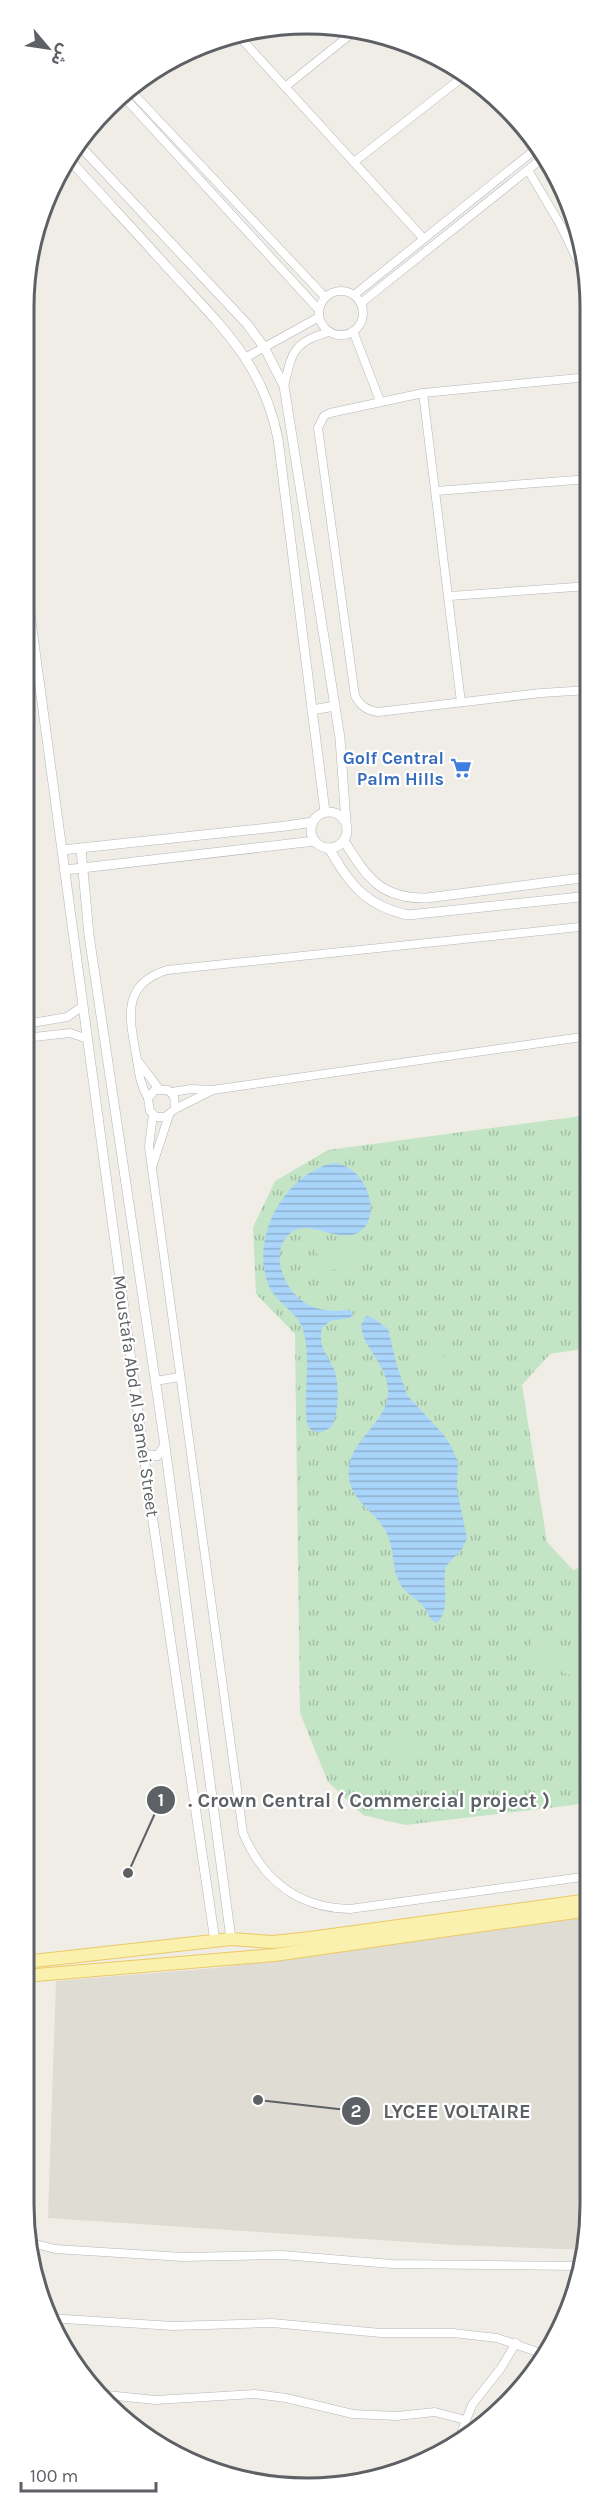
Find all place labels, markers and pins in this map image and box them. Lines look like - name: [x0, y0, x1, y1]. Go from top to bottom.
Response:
- place label: Golf Central Palm Hills: [343, 747, 444, 790]
- supermarket icon: Golf Central Palm Hills: [449, 756, 473, 780]
- callout: . Crown Central ( Commercial project ): [146, 1781, 562, 1819]
- callout: LYCEE VOLTAIRE: [341, 2092, 543, 2130]

